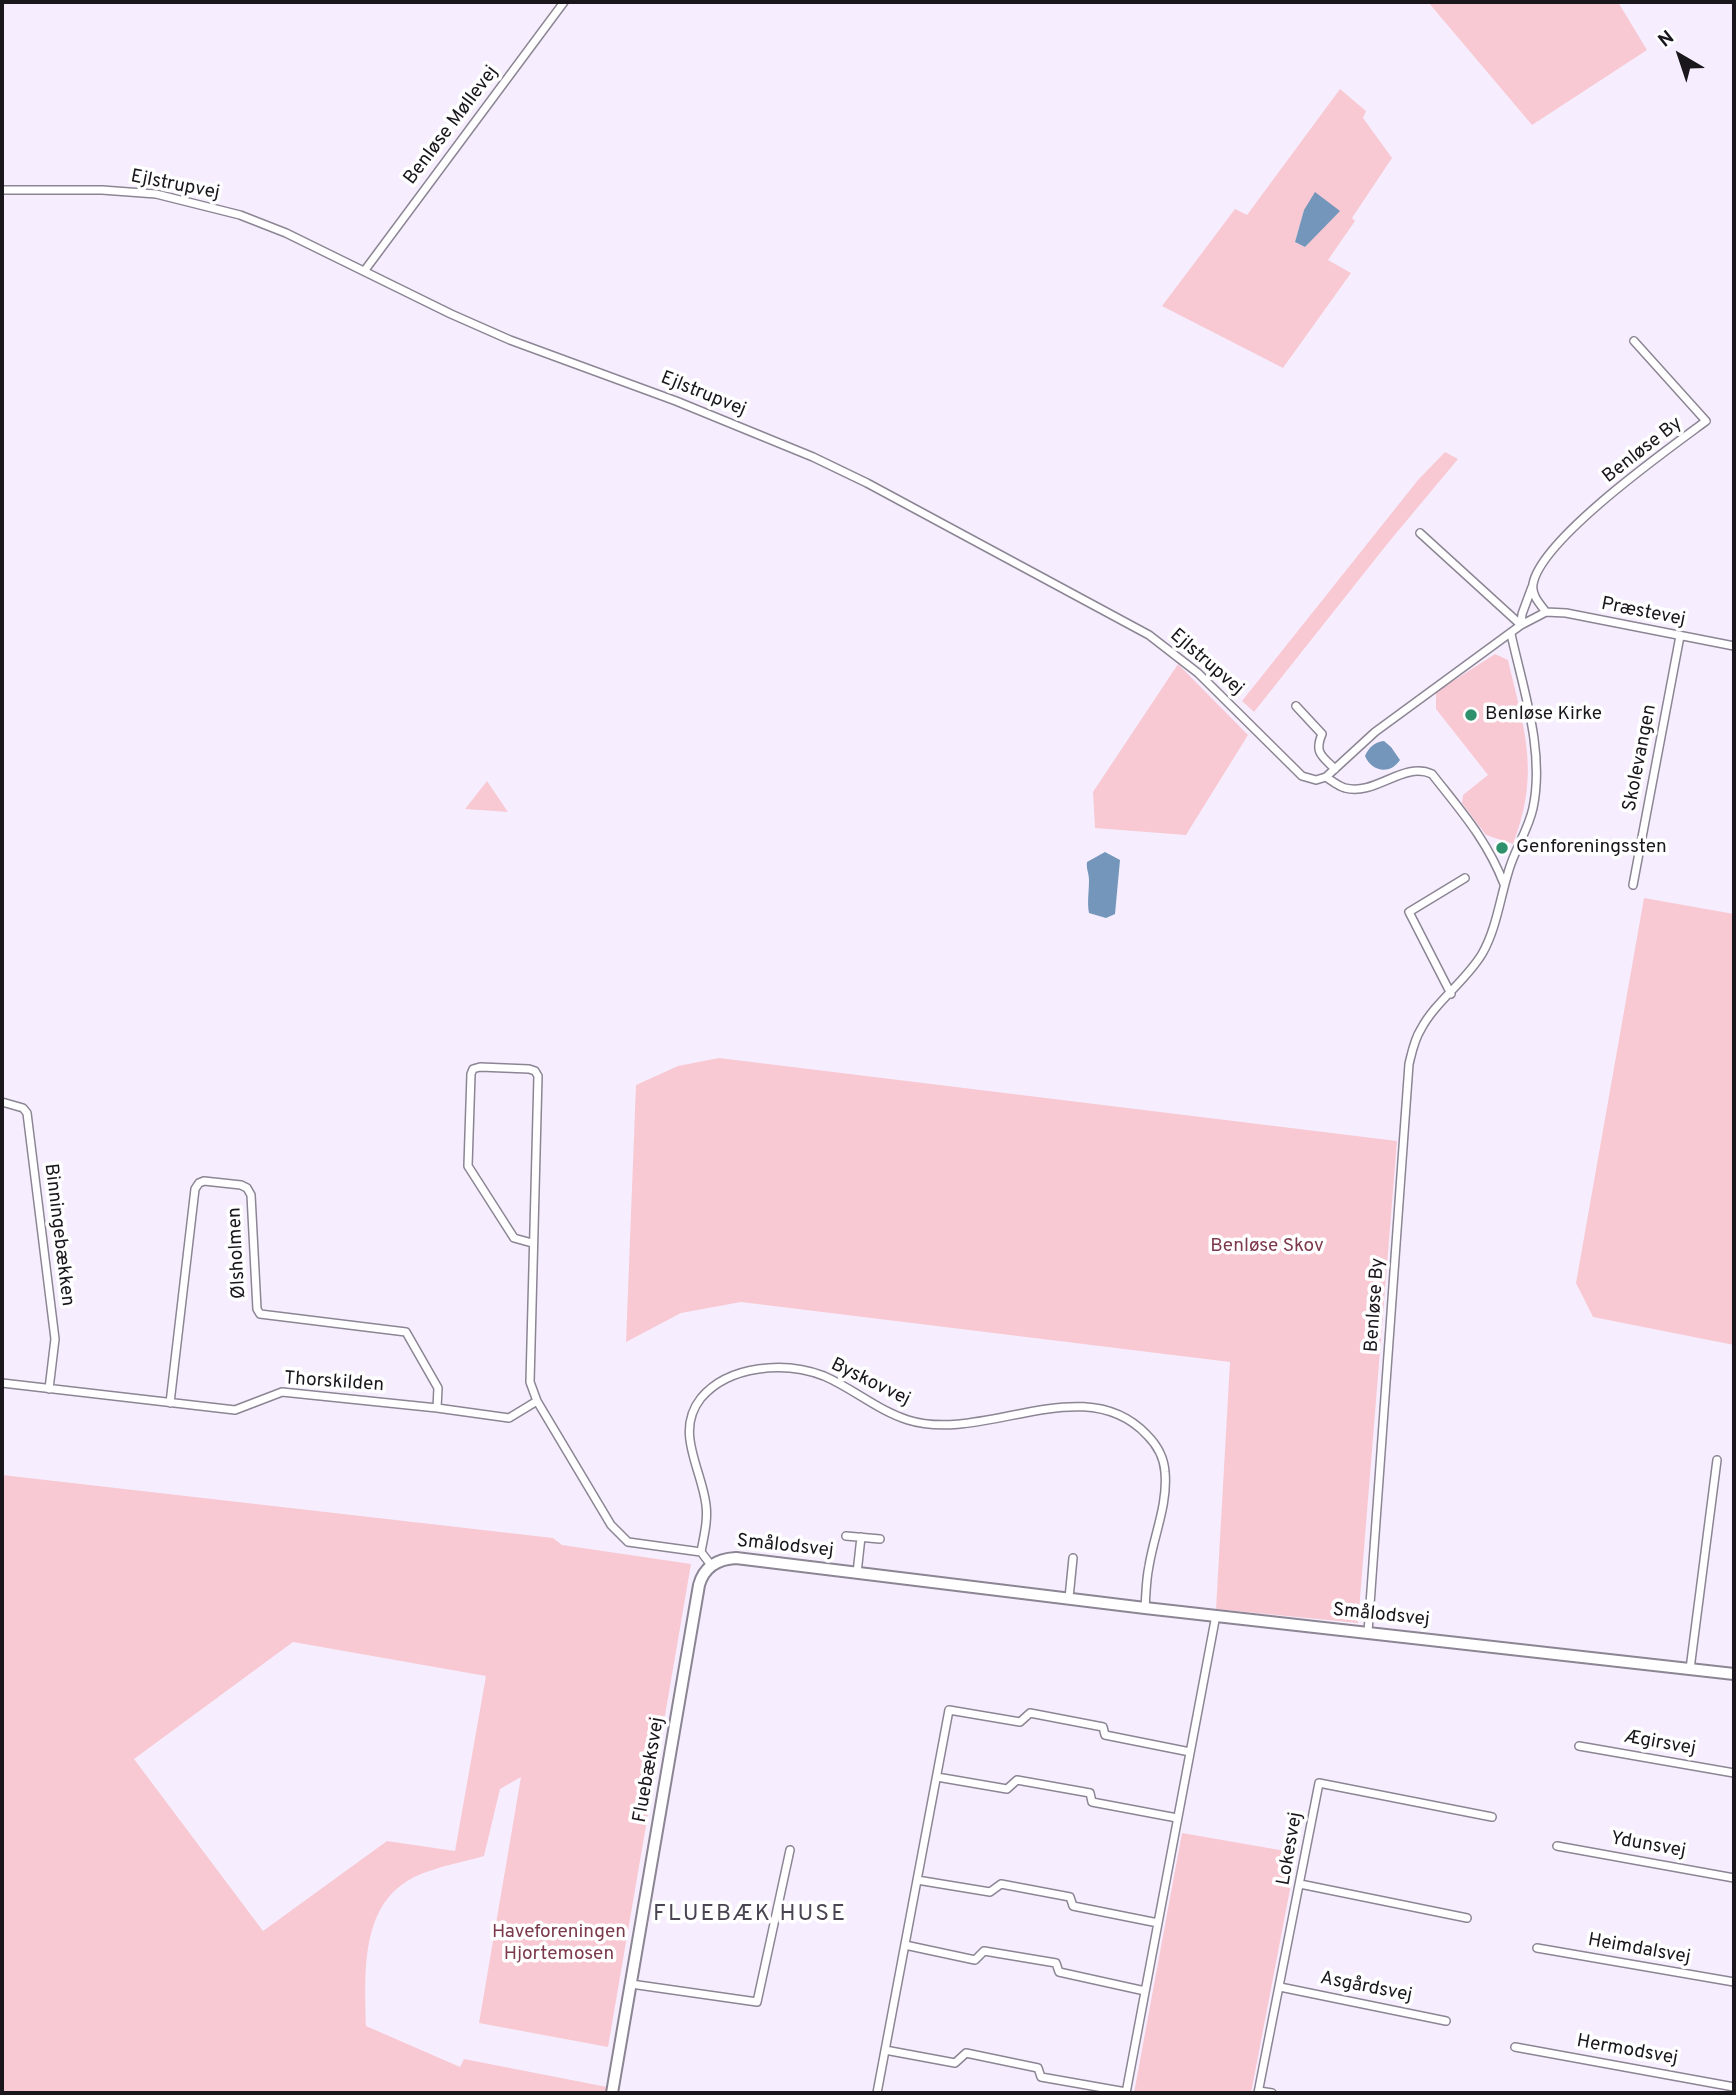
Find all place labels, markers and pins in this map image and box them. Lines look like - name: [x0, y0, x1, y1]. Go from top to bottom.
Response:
- place label: Benløse Kirke: [1485, 704, 1602, 726]
- marker: Benløse Kirke: [1463, 707, 1479, 723]
- place label: Genforeningssten: [1516, 837, 1667, 859]
- marker: Genforeningssten: [1494, 840, 1510, 856]

